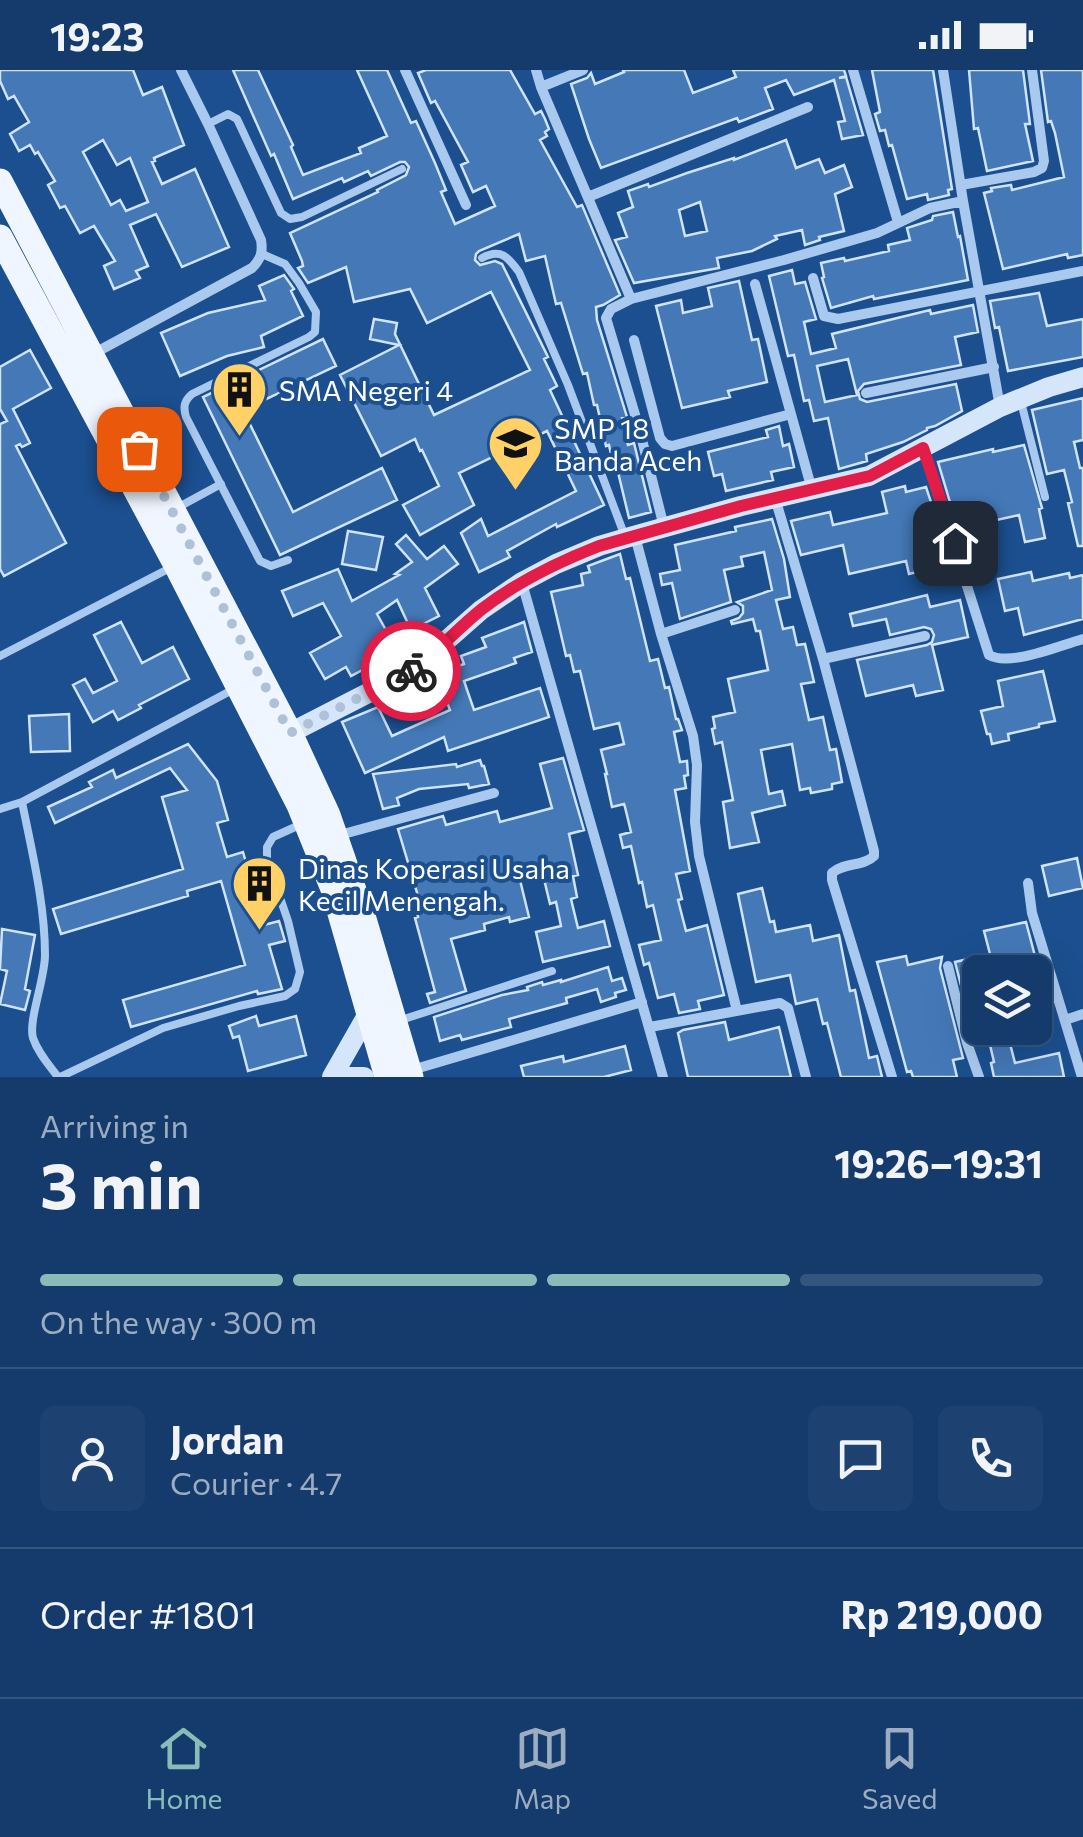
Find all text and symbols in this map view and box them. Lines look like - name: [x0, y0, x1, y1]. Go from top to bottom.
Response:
- text: 19:23: [50, 12, 144, 59]
- building icon: SMA Negeri 4: [210, 360, 270, 439]
- place label: SMA Negeri 4: [279, 373, 453, 407]
- pin: [97, 407, 182, 492]
- place label: SMP 18 Banda Aceh: [554, 411, 702, 477]
- school or university icon: SMP 18 Banda Aceh: [485, 414, 545, 493]
- icon: bag: [112, 422, 167, 477]
- pin: [913, 501, 998, 586]
- icon: home: [928, 516, 983, 571]
- courier: [361, 621, 461, 721]
- icon: bike: [384, 644, 439, 699]
- place label: Dinas Koperasi Usaha Kecil Menengah.: [298, 851, 570, 917]
- building icon: Dinas Koperasi Usaha Kecil Menengah.: [229, 854, 289, 933]
- map controls: [962, 955, 1052, 1045]
- button: layers: [962, 955, 1052, 1045]
- text: Arriving in: [40, 1105, 189, 1145]
- text: 19:26–19:31: [834, 1139, 1043, 1186]
- text: 3 min: [40, 1143, 203, 1222]
- text: On the way · 300 m: [40, 1301, 317, 1341]
- button: person: [40, 1406, 145, 1511]
- button: chat: [808, 1406, 913, 1511]
- button: phone: [938, 1406, 1043, 1511]
- text: Jordan: [170, 1415, 284, 1462]
- text: Courier · 4.7: [170, 1462, 343, 1502]
- text: Order #1801: [40, 1590, 256, 1637]
- text: Rp 219,000: [841, 1590, 1043, 1637]
- tab: Home: [145, 1721, 222, 1815]
- tab: Map: [513, 1721, 571, 1815]
- tab: Saved: [862, 1721, 938, 1815]

